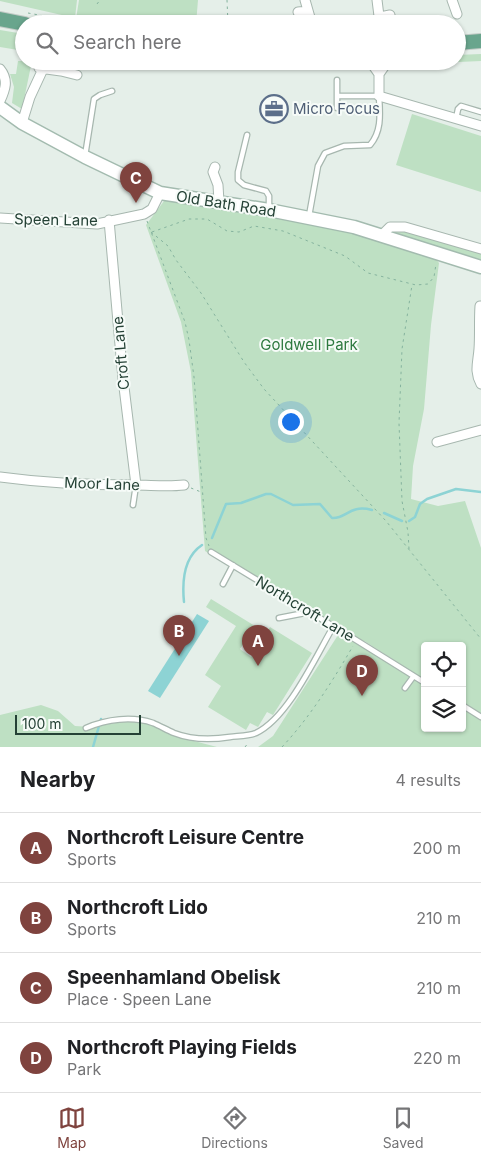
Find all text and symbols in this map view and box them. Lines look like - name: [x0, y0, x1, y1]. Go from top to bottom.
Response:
- search box: [15, 15, 466, 70]
- icon: search: [33, 29, 61, 57]
- text: Search here: [73, 31, 182, 54]
- office icon: Micro Focus: [259, 94, 289, 124]
- place label: Micro Focus: [293, 99, 380, 118]
- pin: C: [120, 162, 152, 203]
- street label: Old Bath Road: [175, 186, 277, 221]
- street label: Speen Lane: [14, 209, 98, 230]
- street label: Croft Lane: [108, 315, 133, 391]
- park label: Goldwell Park: [260, 335, 358, 354]
- your location: [278, 409, 304, 435]
- street label: Moor Lane: [64, 473, 140, 494]
- street label: Northcroft Lane: [253, 572, 358, 645]
- pin: B: [163, 615, 195, 656]
- pin: A: [242, 625, 274, 666]
- map controls: [421, 642, 466, 732]
- button: locate: [421, 642, 466, 687]
- pin: D: [346, 655, 378, 696]
- button: layers: [421, 687, 466, 732]
- scale bar: [15, 712, 141, 735]
- text: 100 m: [22, 715, 62, 732]
- text: Nearby: [20, 767, 95, 792]
- text: 4 results: [396, 770, 461, 790]
- text: Northcroft Leisure Centre: [67, 826, 304, 849]
- text: A: [30, 838, 42, 858]
- text: 200 m: [413, 838, 461, 858]
- text: Sports: [67, 849, 116, 869]
- text: Northcroft Lido: [67, 896, 208, 919]
- text: B: [31, 908, 41, 928]
- text: 210 m: [416, 908, 461, 928]
- text: Sports: [67, 919, 116, 939]
- text: Speenhamland Obelisk: [67, 966, 280, 989]
- text: C: [30, 978, 42, 998]
- text: 210 m: [416, 978, 461, 998]
- text: Place · Speen Lane: [67, 989, 212, 1009]
- text: Northcroft Playing Fields: [67, 1036, 297, 1059]
- text: D: [30, 1048, 42, 1068]
- text: 220 m: [413, 1048, 461, 1068]
- text: Park: [67, 1059, 101, 1079]
- tab: Map: [57, 1104, 86, 1151]
- tab: Directions: [201, 1104, 268, 1151]
- tab: Saved: [383, 1104, 424, 1151]

